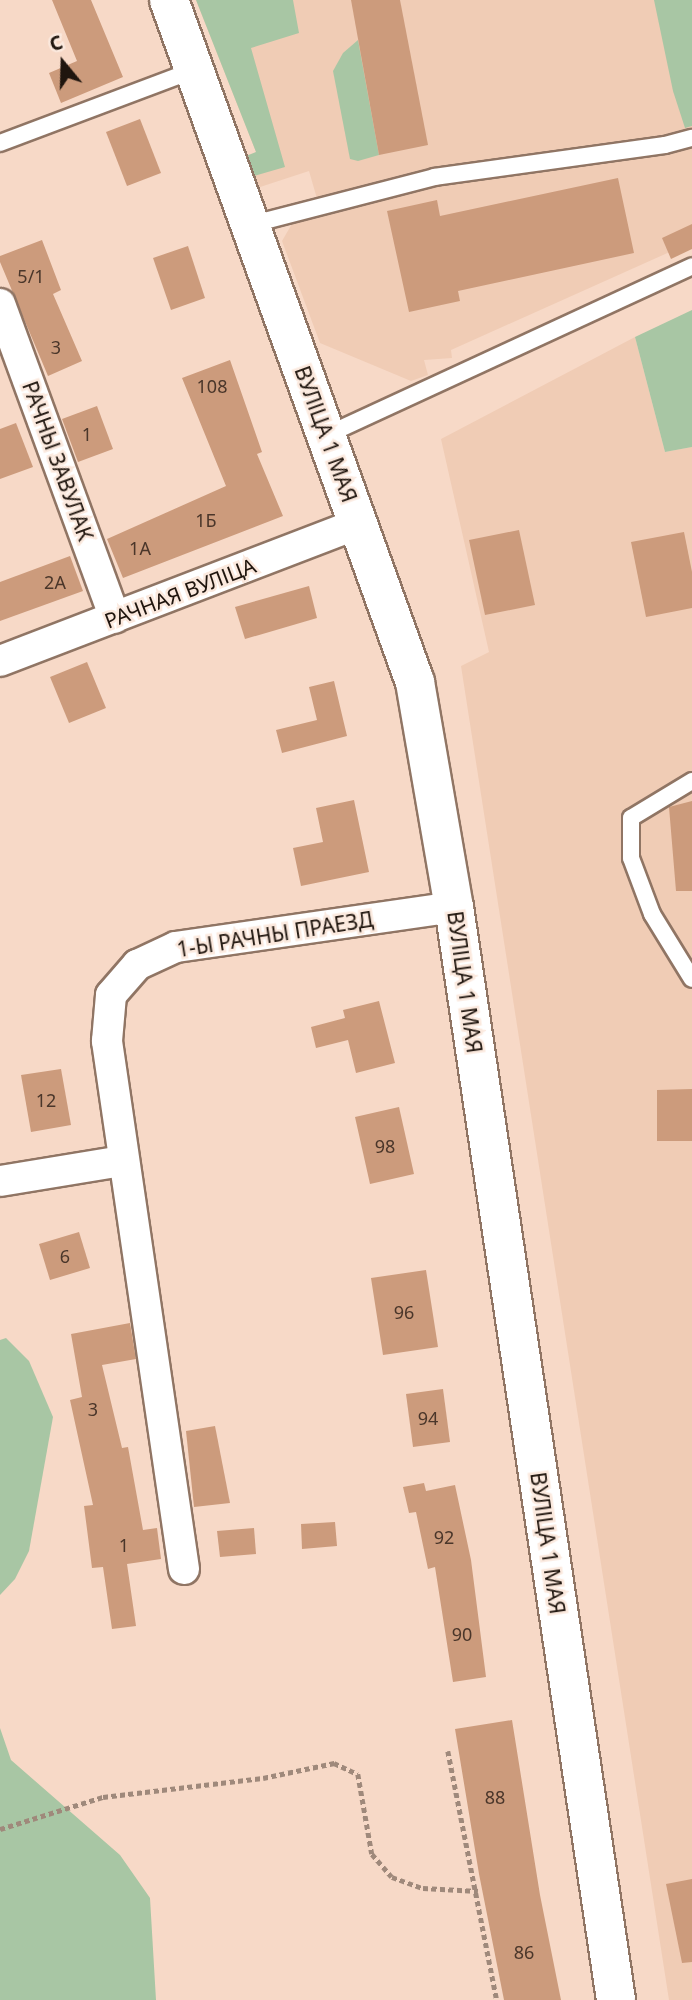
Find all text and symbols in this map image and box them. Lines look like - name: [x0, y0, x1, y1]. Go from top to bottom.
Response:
- north arrow: [28, 28, 98, 98]
- text: С: [46, 29, 66, 57]
- house number: 5/1: [17, 265, 45, 287]
- house number: 3: [51, 336, 61, 358]
- street label: ВУЛІЦА 1 МАЯ: [290, 362, 362, 506]
- house number: 108: [197, 375, 227, 397]
- street label: РАЧНЫ ЗАВУЛАК: [17, 378, 99, 544]
- house number: 1: [82, 423, 92, 445]
- house number: 1Б: [195, 509, 217, 531]
- house number: 1А: [129, 537, 151, 559]
- street label: РАЧНАЯ ВУЛІЦА: [101, 553, 259, 633]
- house number: 2А: [44, 571, 66, 593]
- street label: 1-Ы РАЧНЫ ПРАЕЗД: [175, 906, 375, 962]
- street label: ВУЛІЦА 1 МАЯ: [443, 909, 487, 1055]
- house number: 12: [36, 1089, 56, 1111]
- house number: 98: [375, 1135, 395, 1157]
- house number: 6: [60, 1245, 70, 1267]
- house number: 96: [394, 1301, 414, 1323]
- house number: 3: [88, 1398, 98, 1420]
- house number: 94: [418, 1407, 438, 1429]
- street label: ВУЛІЦА 1 МАЯ: [526, 1470, 570, 1616]
- house number: 92: [434, 1526, 454, 1548]
- house number: 1: [119, 1534, 129, 1556]
- house number: 90: [452, 1623, 472, 1645]
- house number: 88: [485, 1786, 505, 1808]
- house number: 86: [514, 1941, 534, 1963]

